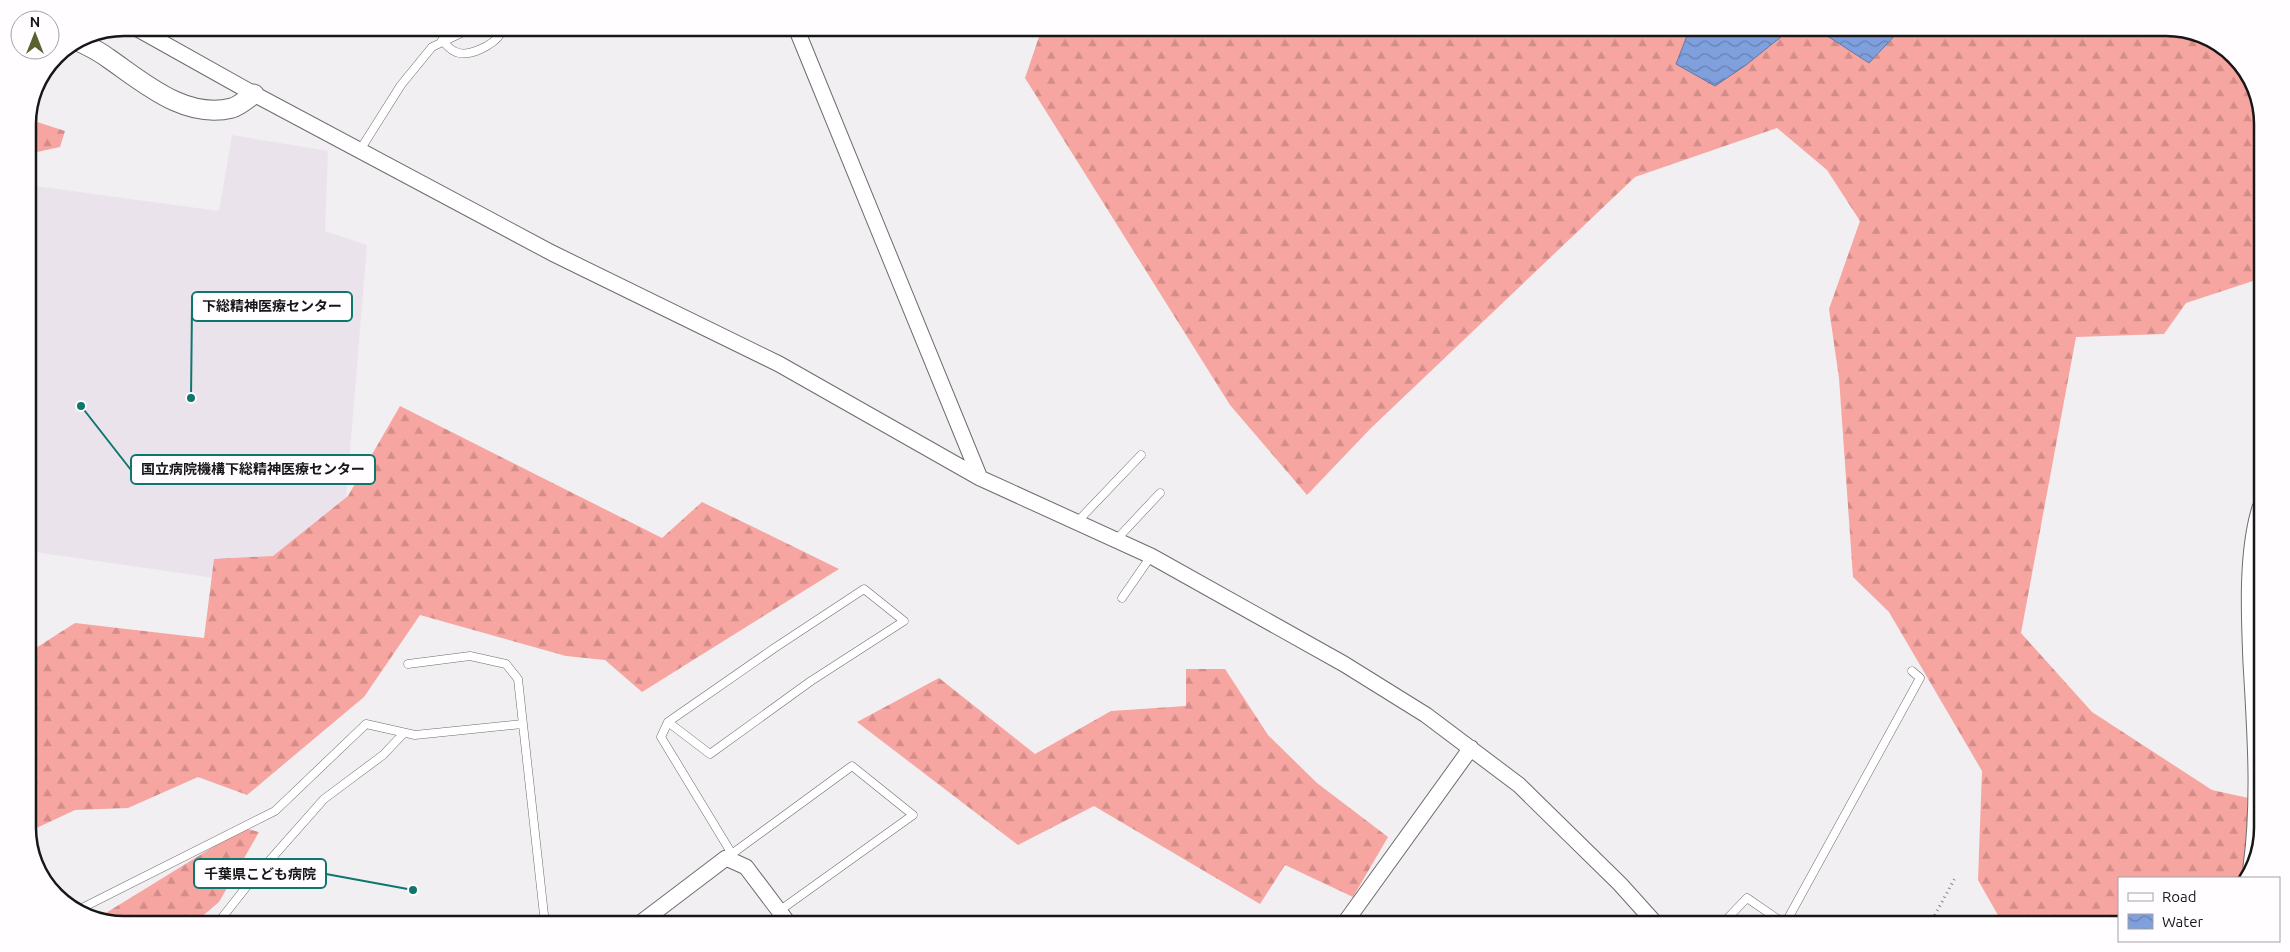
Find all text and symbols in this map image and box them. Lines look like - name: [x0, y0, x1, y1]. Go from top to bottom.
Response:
- north arrow: [10, 10, 60, 60]
- text: N: [30, 14, 40, 30]
- callout: 下総精神医療センター: [192, 292, 352, 321]
- text: 下総精神医療センター: [202, 298, 342, 314]
- callout: 国立病院機構下総精神医療センター: [131, 455, 375, 484]
- text: 国立病院機構下総精神医療センター: [141, 461, 365, 477]
- callout: 千葉県こども病院: [194, 859, 326, 888]
- text: 千葉県こども病院: [204, 866, 316, 882]
- legend: [2118, 877, 2280, 942]
- text: Road: [2162, 888, 2197, 905]
- text: Water: [2162, 913, 2203, 930]

